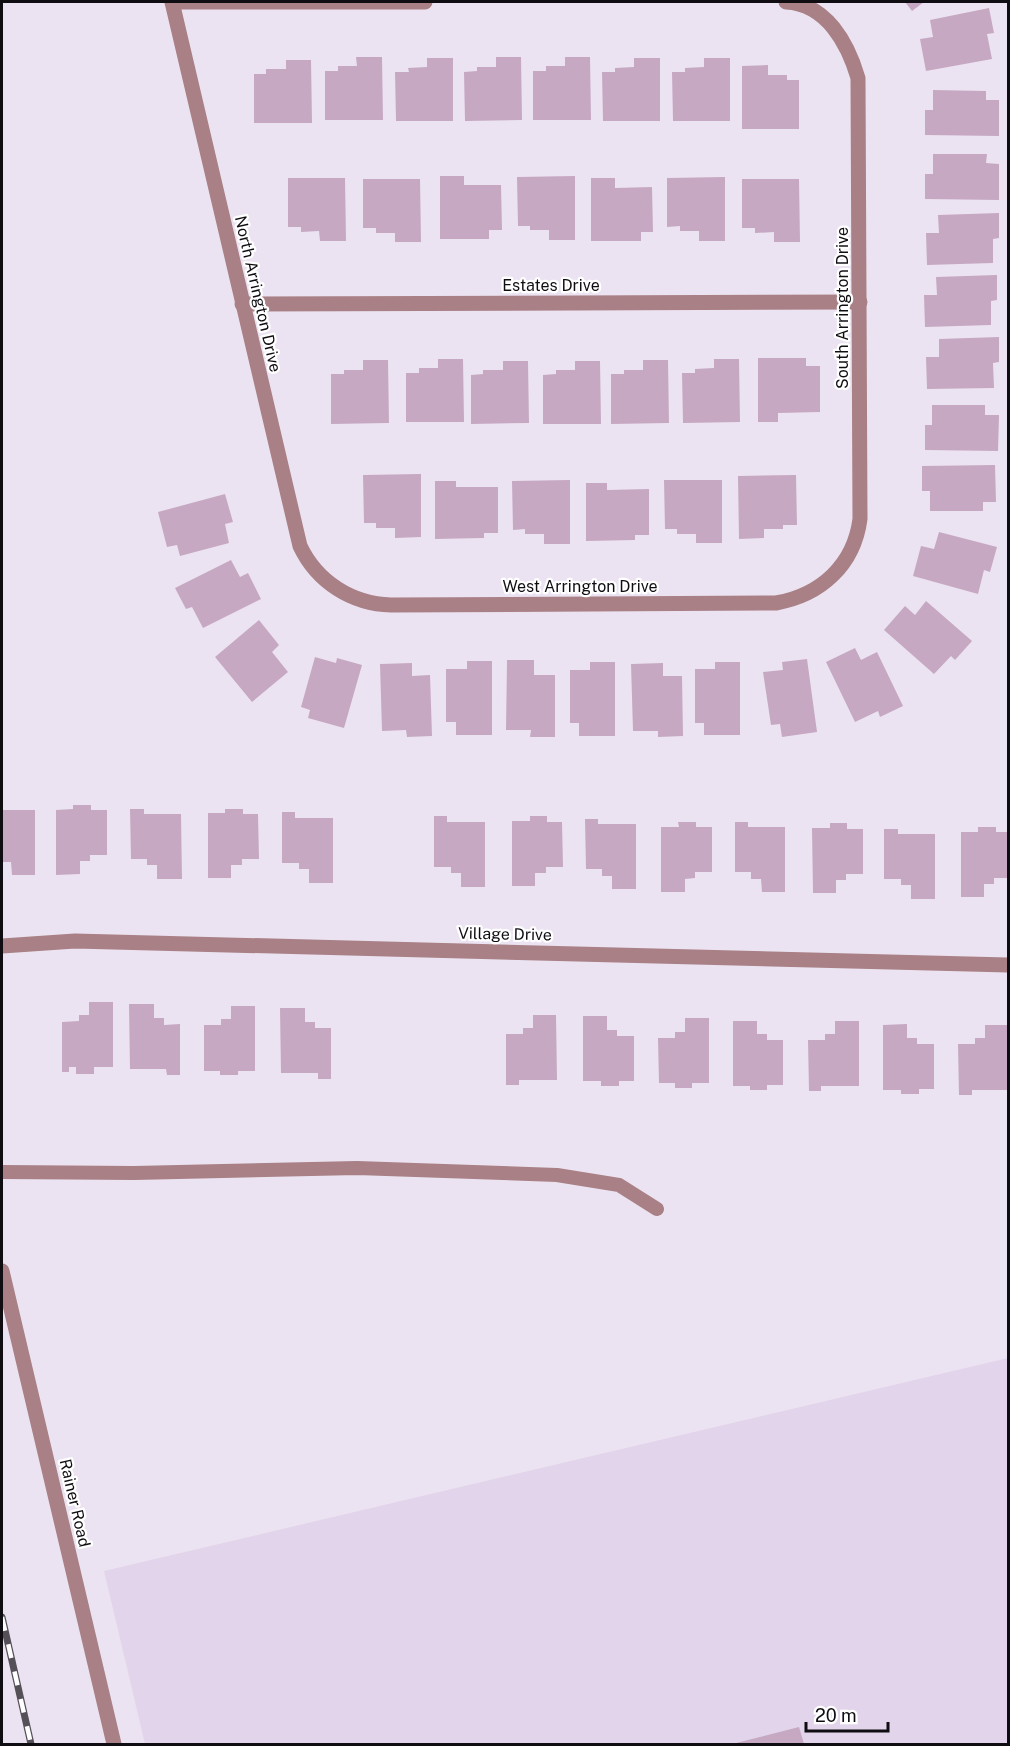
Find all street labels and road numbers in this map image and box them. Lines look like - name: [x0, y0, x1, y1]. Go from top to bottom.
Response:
- street label: North Arrington Drive: [231, 214, 285, 374]
- street label: South Arrington Drive: [833, 227, 852, 389]
- street label: Estates Drive: [502, 276, 600, 295]
- street label: West Arrington Drive: [502, 577, 658, 596]
- street label: Village Drive: [458, 924, 552, 944]
- street label: Rainer Road: [56, 1457, 94, 1549]

